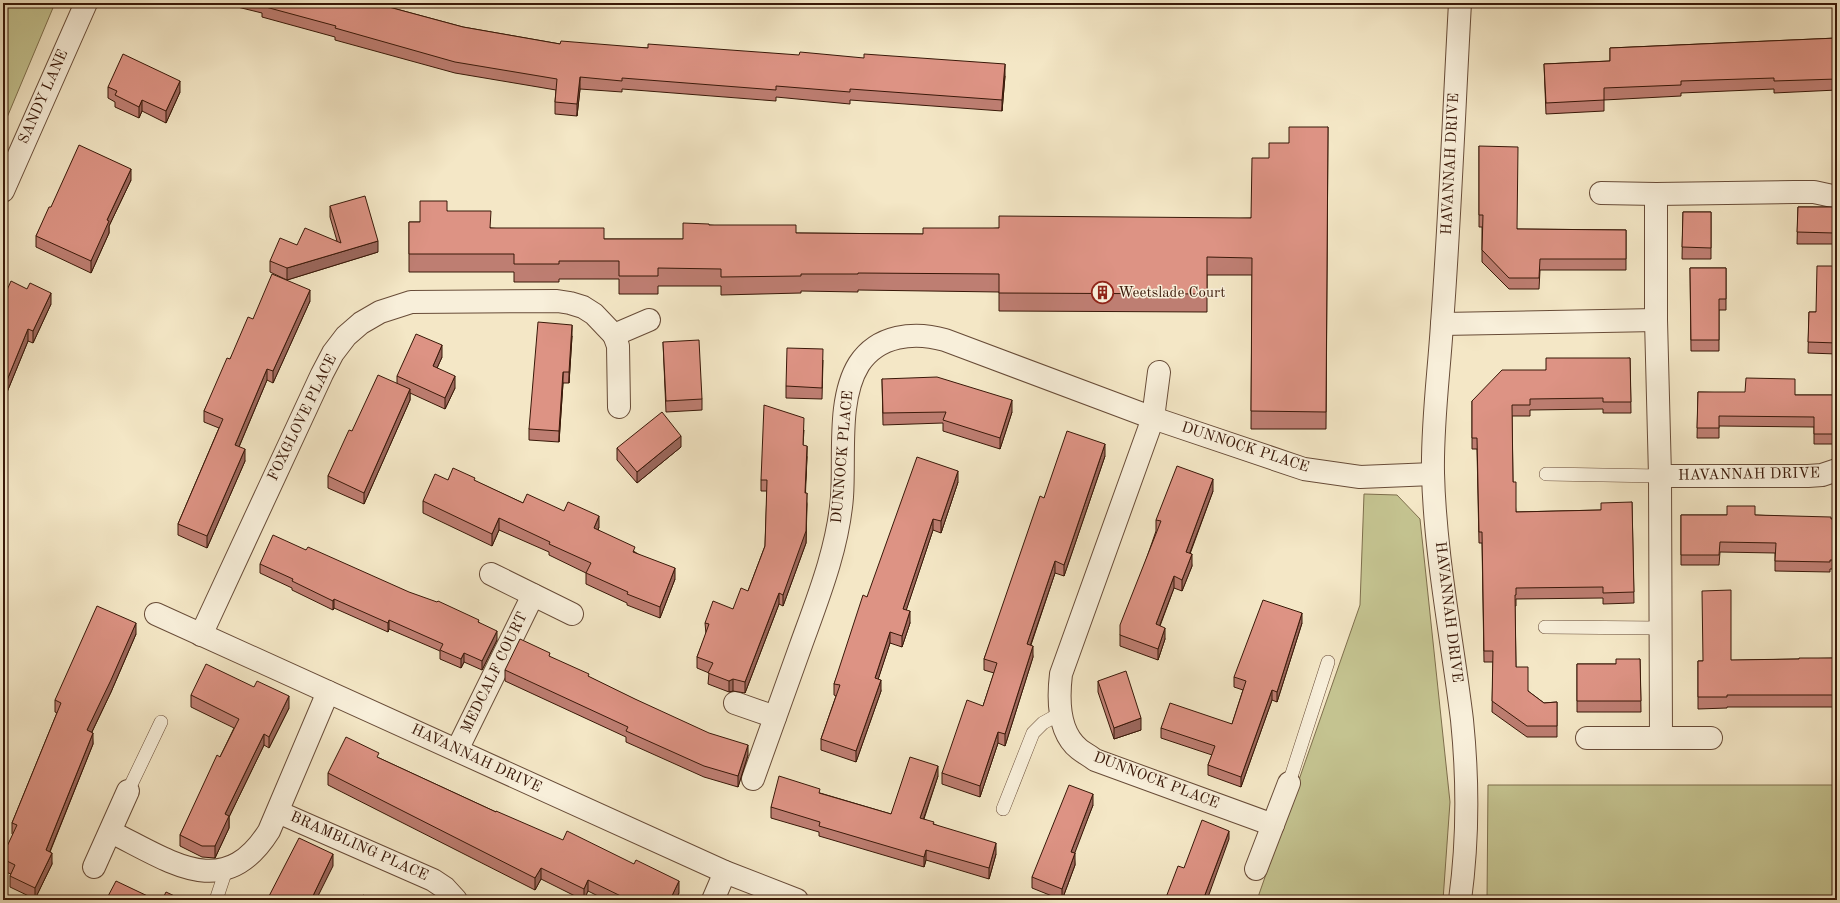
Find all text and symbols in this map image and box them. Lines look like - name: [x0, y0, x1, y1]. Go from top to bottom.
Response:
- street label: SANDY LANE: [17, 48, 71, 146]
- street label: HAVANNAH DRIVE: [1440, 93, 1462, 235]
- building icon: Weetslade Court: [1090, 280, 1116, 306]
- place label: Weetslade Court: [1118, 286, 1225, 301]
- street label: FOXGLOVE PLACE: [266, 352, 340, 484]
- street label: DUNNOCK PLACE: [830, 390, 856, 524]
- street label: DUNNOCK PLACE: [1179, 420, 1311, 476]
- street label: HAVANNAH DRIVE: [1678, 466, 1820, 484]
- street label: HAVANNAH DRIVE: [1432, 541, 1464, 683]
- street label: MEDCALF COURT: [459, 610, 531, 736]
- street label: HAVANNAH DRIVE: [408, 722, 544, 796]
- street label: DUNNOCK PLACE: [1091, 750, 1221, 812]
- street label: BRAMBLING PLACE: [288, 810, 430, 884]

